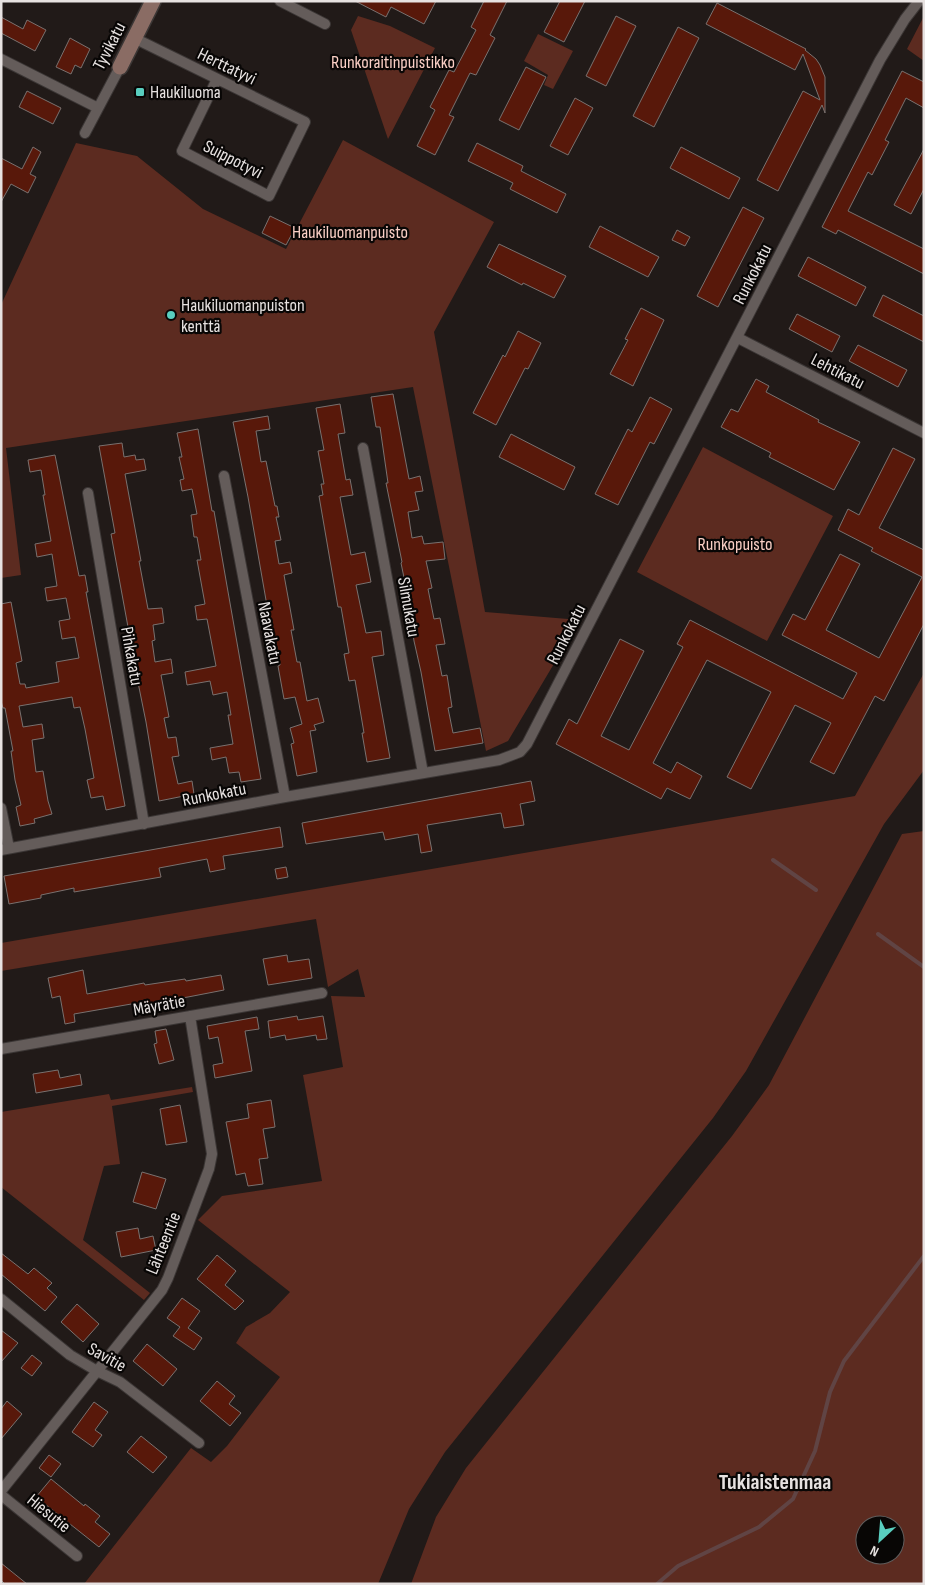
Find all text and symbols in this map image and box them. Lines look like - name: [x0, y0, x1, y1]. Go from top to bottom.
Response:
- street label: Tyvikatu: [89, 19, 130, 74]
- street label: Herttatyvi: [194, 43, 259, 90]
- park label: Runkoraitinpuistikko: [331, 52, 455, 73]
- place label: Haukiluoma: [150, 82, 221, 103]
- marker: Haukiluoma: [134, 86, 146, 98]
- street label: Suippotyvi: [200, 136, 266, 183]
- park label: Haukiluomanpuisto: [292, 222, 408, 243]
- street label: Runkokatu: [728, 241, 776, 308]
- place label: Haukiluomanpuiston kenttä: [181, 295, 305, 337]
- marker: Haukiluomanpuiston kenttä: [165, 309, 177, 321]
- street label: Lehtikatu: [808, 349, 868, 394]
- park label: Runkopuisto: [697, 534, 773, 555]
- street label: Silmukatu: [393, 576, 424, 639]
- street label: Naavakatu: [253, 600, 286, 666]
- street label: Runkokatu: [542, 601, 590, 668]
- street label: Pihkakatu: [116, 625, 147, 687]
- street label: Runkokatu: [180, 778, 248, 811]
- street label: Mäyrätie: [131, 991, 187, 1020]
- street label: Lähteentie: [142, 1209, 185, 1277]
- street label: Savitie: [84, 1338, 130, 1377]
- district label: Tukiaistenmaa: [719, 1469, 831, 1496]
- street label: Hiesutie: [23, 1490, 75, 1537]
- north arrow: [855, 1515, 905, 1565]
- text: N: [867, 1542, 882, 1561]

